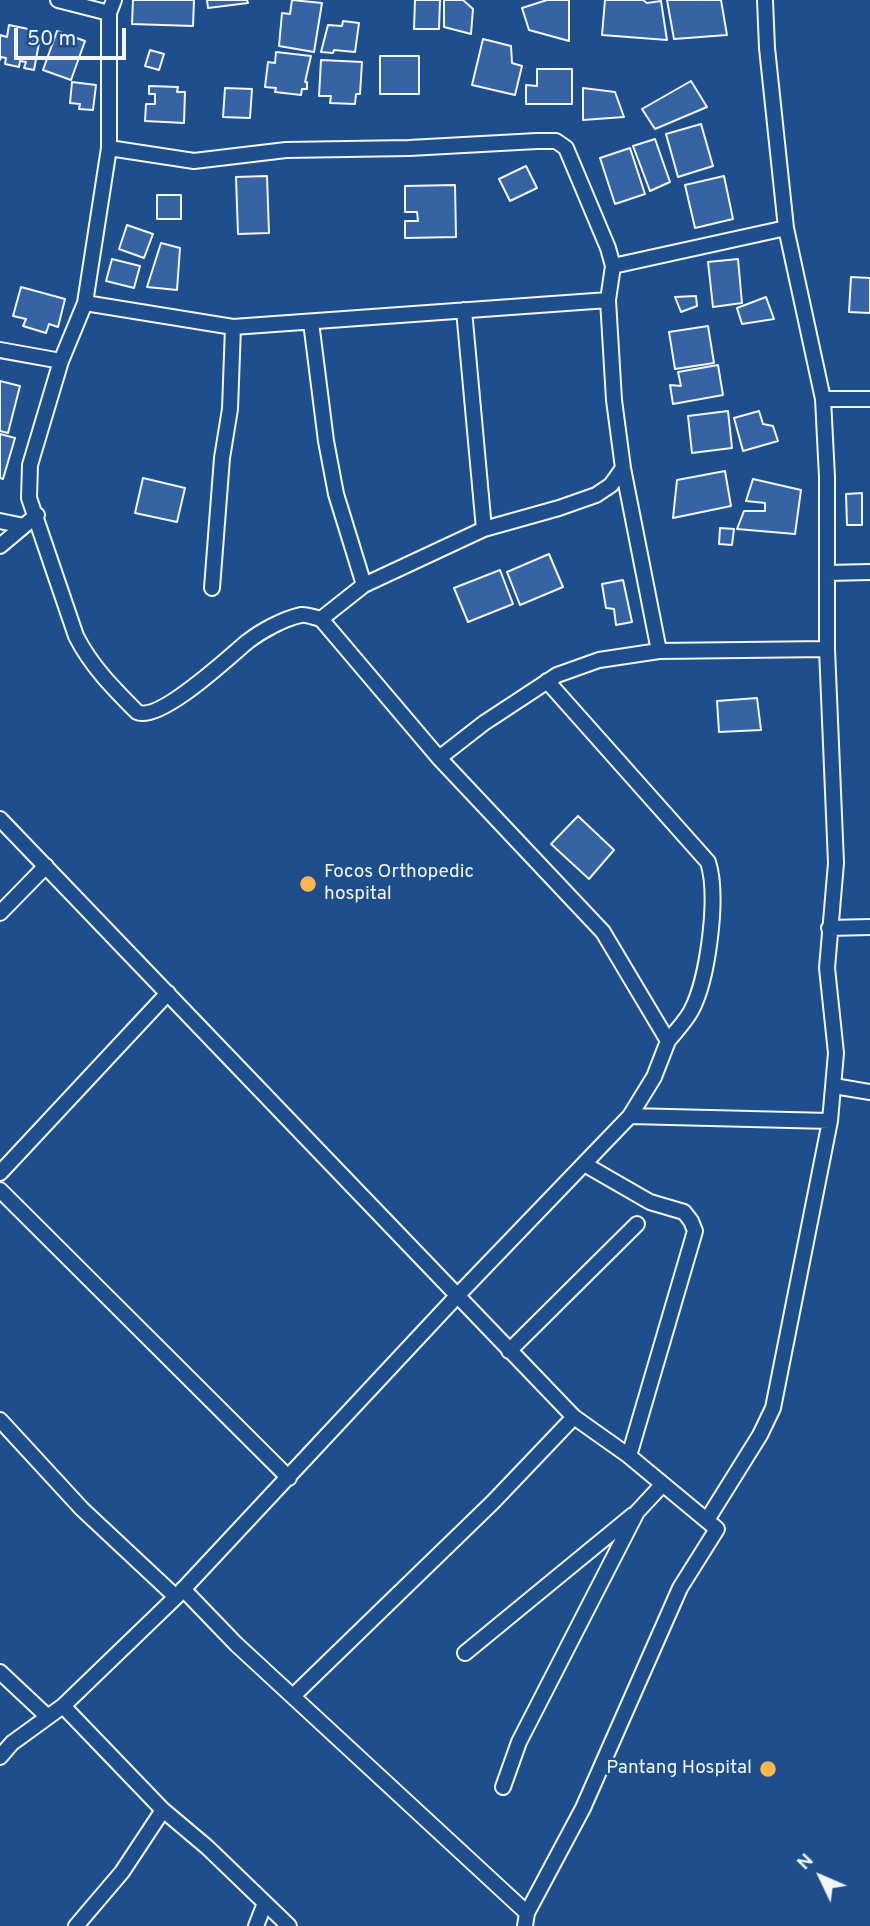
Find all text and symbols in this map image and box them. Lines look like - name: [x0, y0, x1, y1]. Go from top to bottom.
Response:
- scale bar: [18, 14, 130, 58]
- text: 50 m: [27, 26, 76, 53]
- place label: Focos Orthopedic hospital: [324, 862, 474, 906]
- marker: Focos Orthopedic hospital: [298, 874, 318, 894]
- place label: Pantang Hospital: [606, 1758, 752, 1780]
- marker: Pantang Hospital: [758, 1759, 778, 1779]
- north arrow: [786, 1842, 856, 1912]
- text: N: [793, 1849, 819, 1876]

